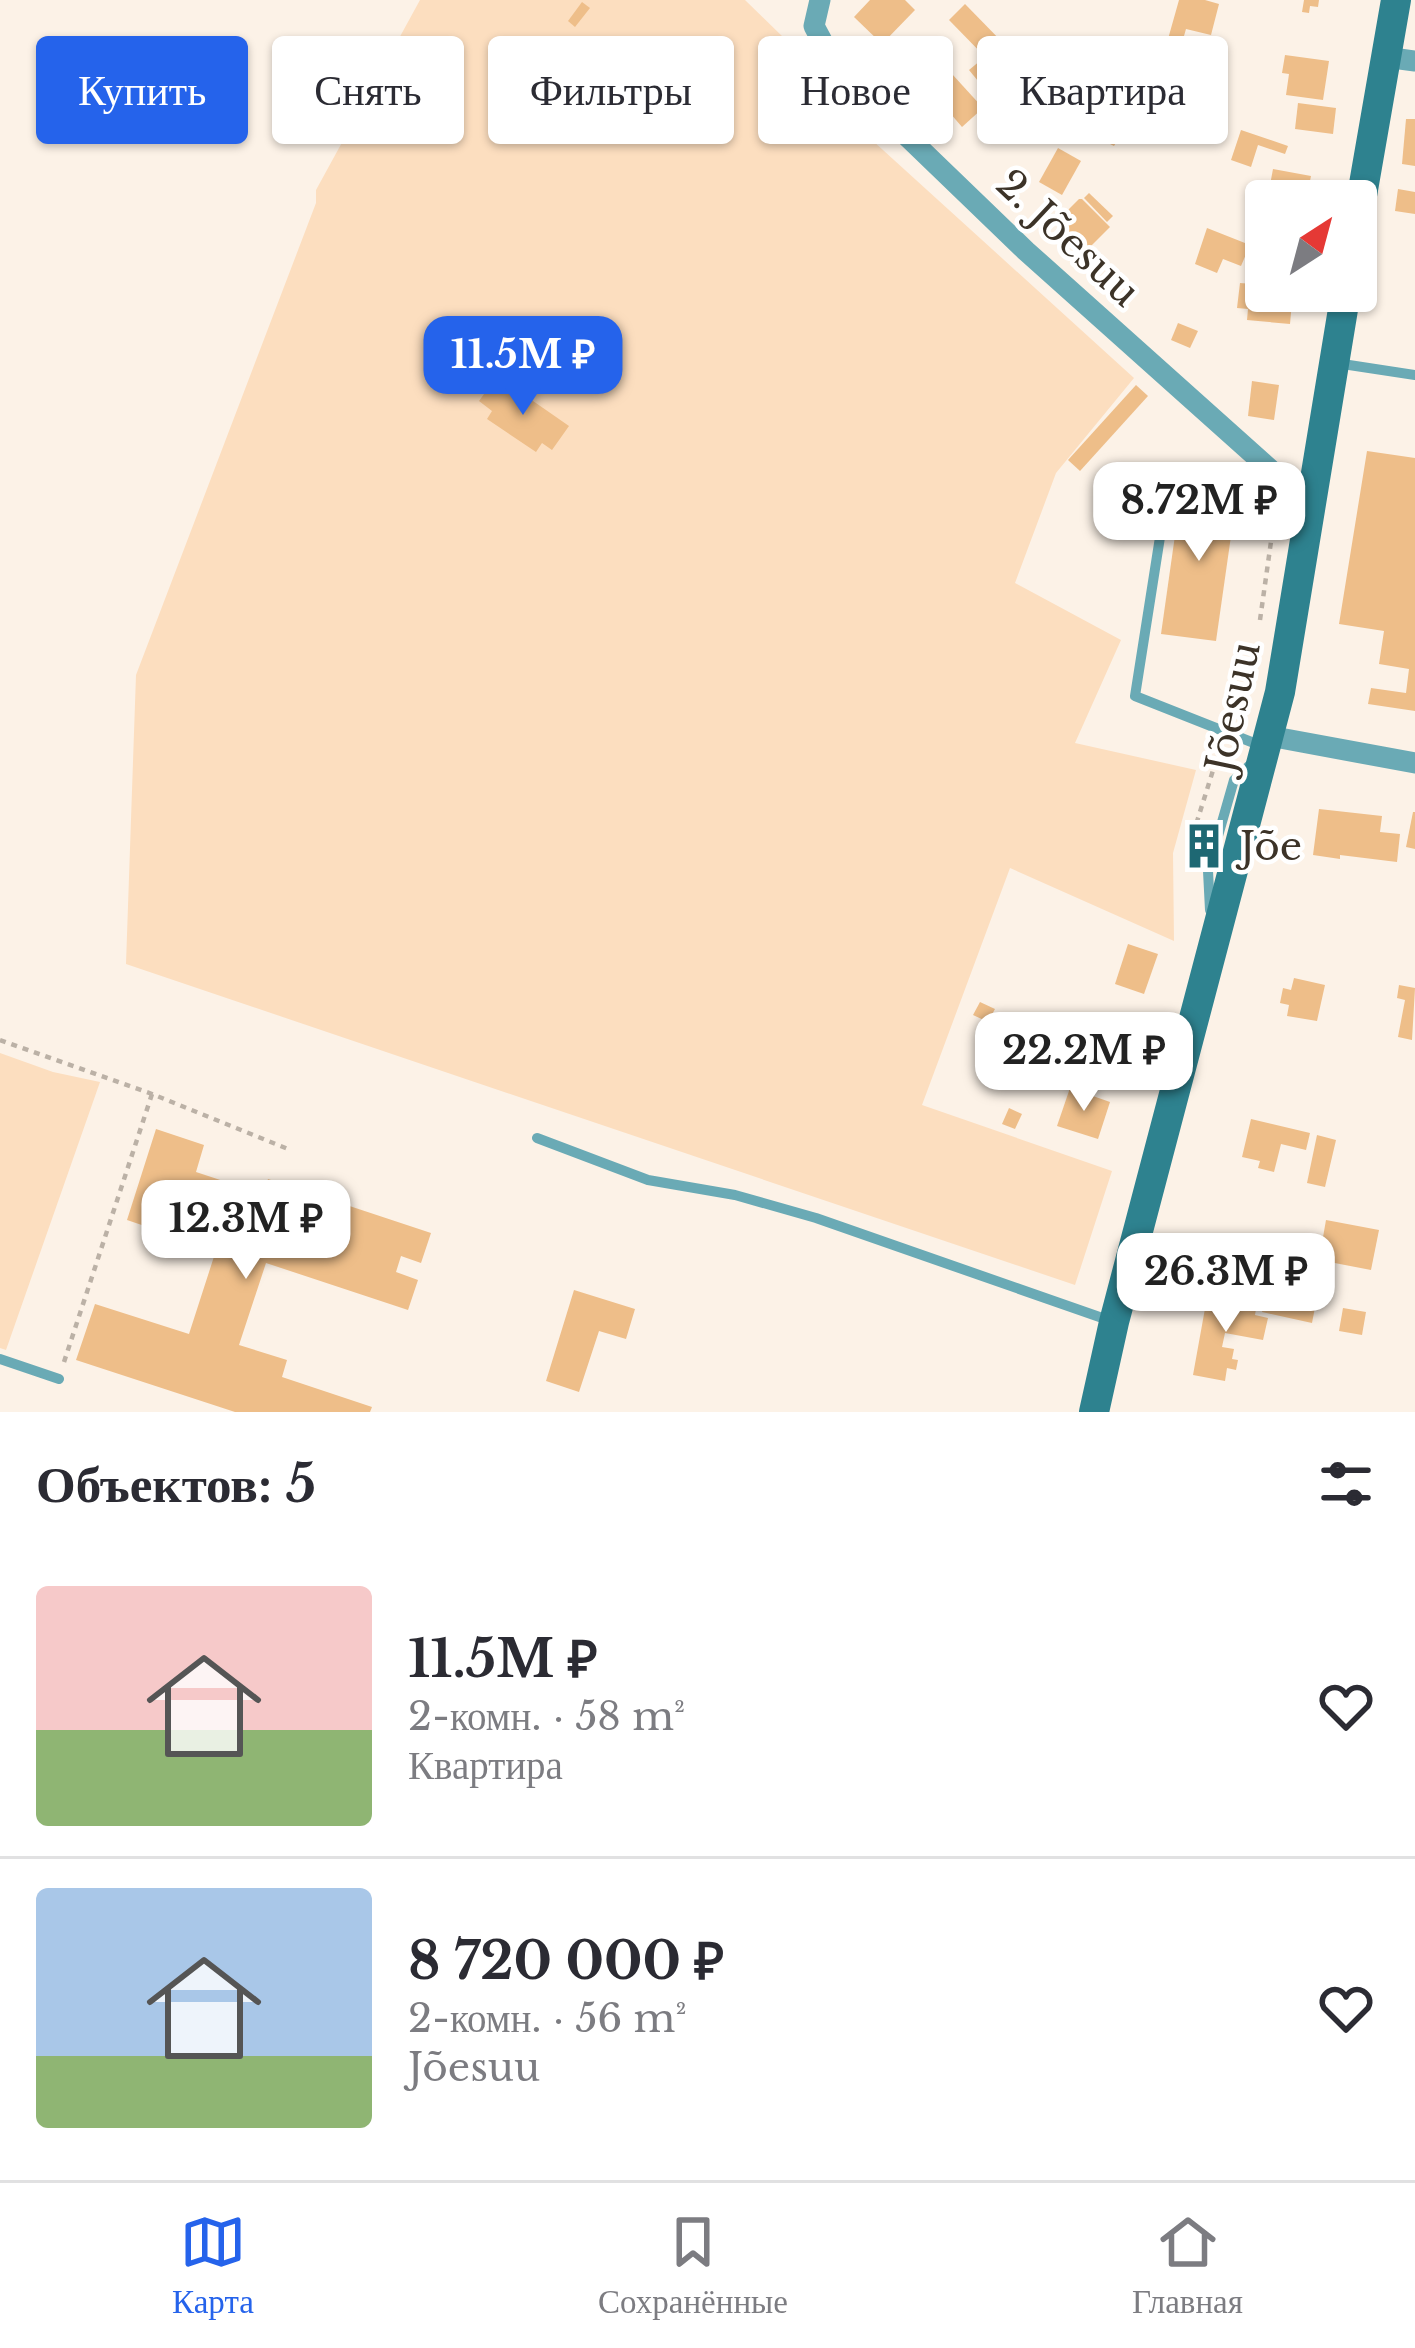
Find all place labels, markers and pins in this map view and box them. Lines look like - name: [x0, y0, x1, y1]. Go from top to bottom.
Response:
- pin: 11.5M ₽: [412, 316, 634, 418]
- pin: 8.72M ₽: [1088, 462, 1310, 564]
- building icon: Jõe: [1179, 821, 1229, 871]
- place label: Jõe: [1235, 822, 1302, 871]
- pin: 22.2M ₽: [973, 1012, 1195, 1114]
- pin: 12.3M ₽: [135, 1180, 357, 1282]
- pin: 26.3M ₽: [1115, 1233, 1337, 1335]

